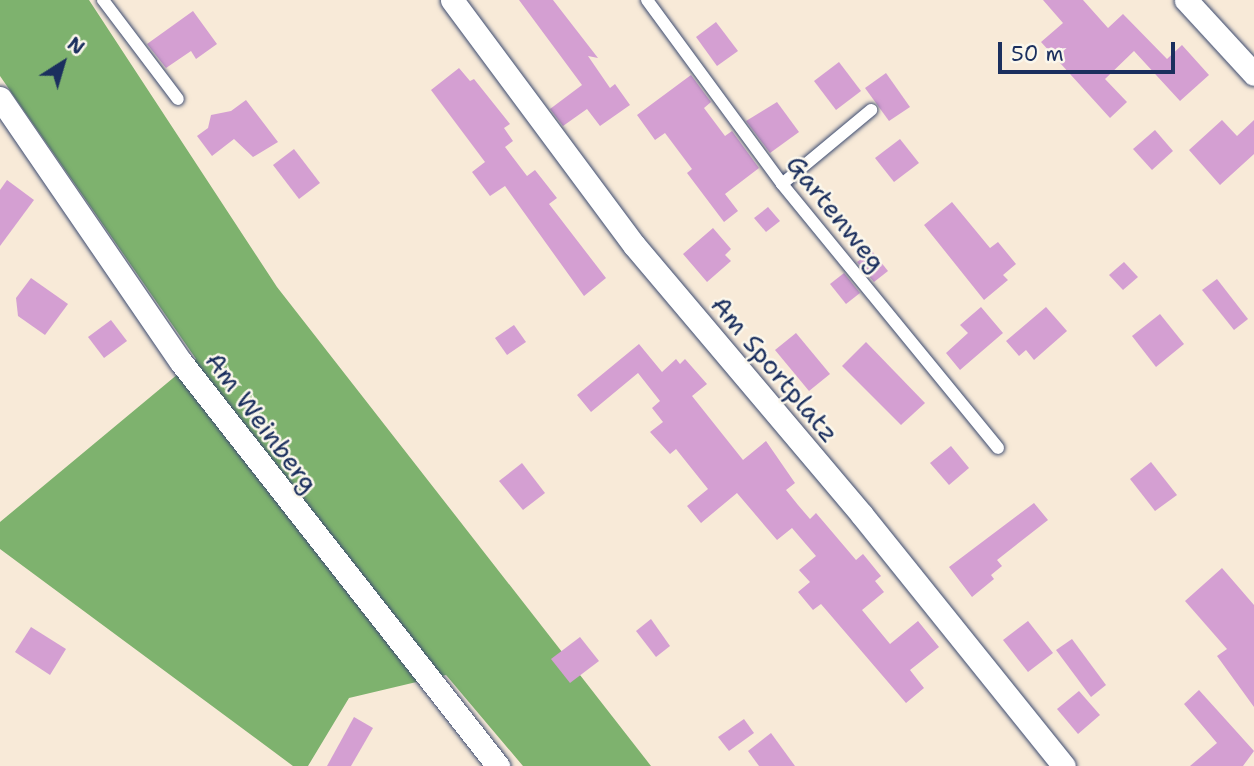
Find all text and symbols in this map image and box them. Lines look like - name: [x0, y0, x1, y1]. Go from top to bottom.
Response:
- north arrow: [28, 28, 98, 98]
- scale bar: [1002, 28, 1179, 72]
- text: N: [62, 31, 89, 60]
- text: 50 m: [1011, 40, 1064, 68]
- street label: Gartenweg: [780, 149, 892, 277]
- street label: Am Sportplatz: [705, 289, 845, 449]
- street label: Am Weinberg: [199, 346, 325, 498]

